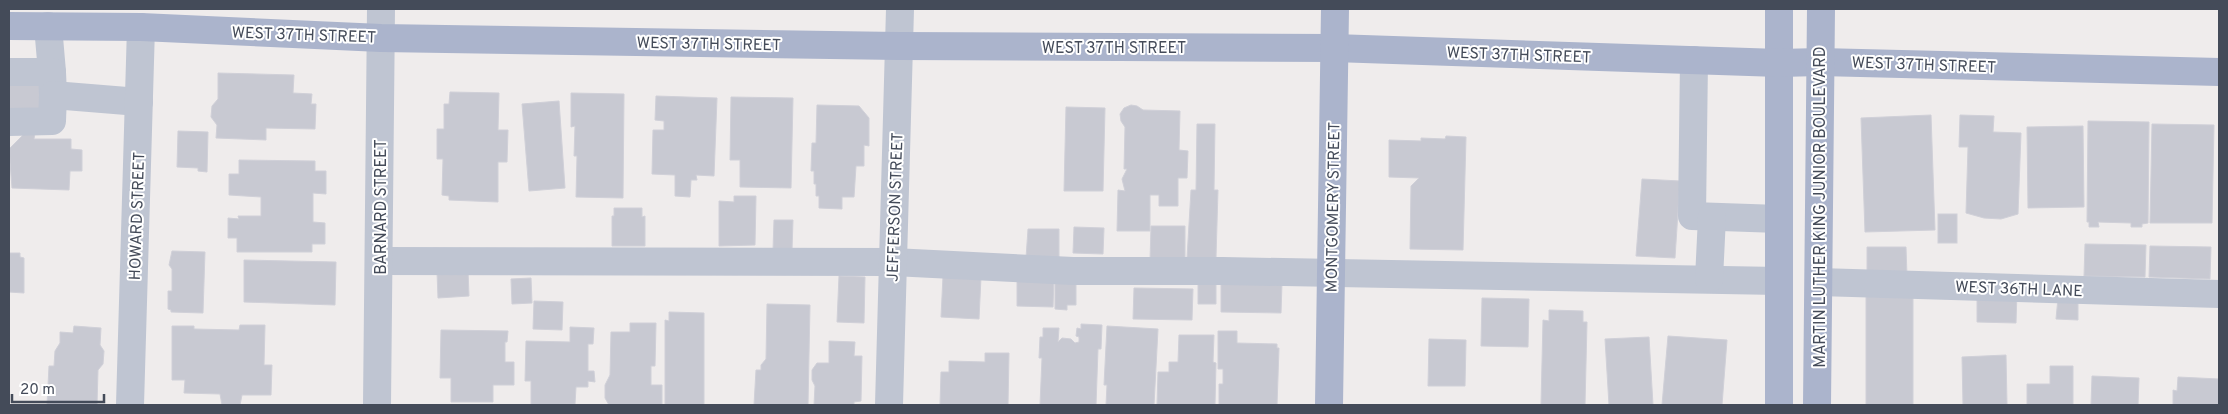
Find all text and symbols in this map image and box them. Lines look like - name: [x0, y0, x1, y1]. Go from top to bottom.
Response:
- street label: WEST 37TH STREET: [231, 23, 377, 49]
- street label: WEST 37TH STREET: [637, 34, 781, 56]
- street label: WEST 37TH STREET: [1042, 39, 1186, 59]
- street label: WEST 37TH STREET: [1446, 43, 1592, 69]
- street label: MARTIN LUTHER KING JUNIOR BOULEVARD: [1811, 46, 1831, 368]
- street label: WEST 37TH STREET: [1851, 53, 1997, 79]
- street label: MONTGOMERY STREET: [1323, 122, 1345, 292]
- street label: JEFFERSON STREET: [883, 132, 909, 282]
- street label: BARNARD STREET: [372, 139, 392, 275]
- street label: HOWARD STREET: [126, 152, 150, 281]
- street label: WEST 36TH LANE: [1955, 278, 2083, 302]
- scale bar: [12, 372, 105, 404]
- text: 20 m: [20, 381, 55, 400]

